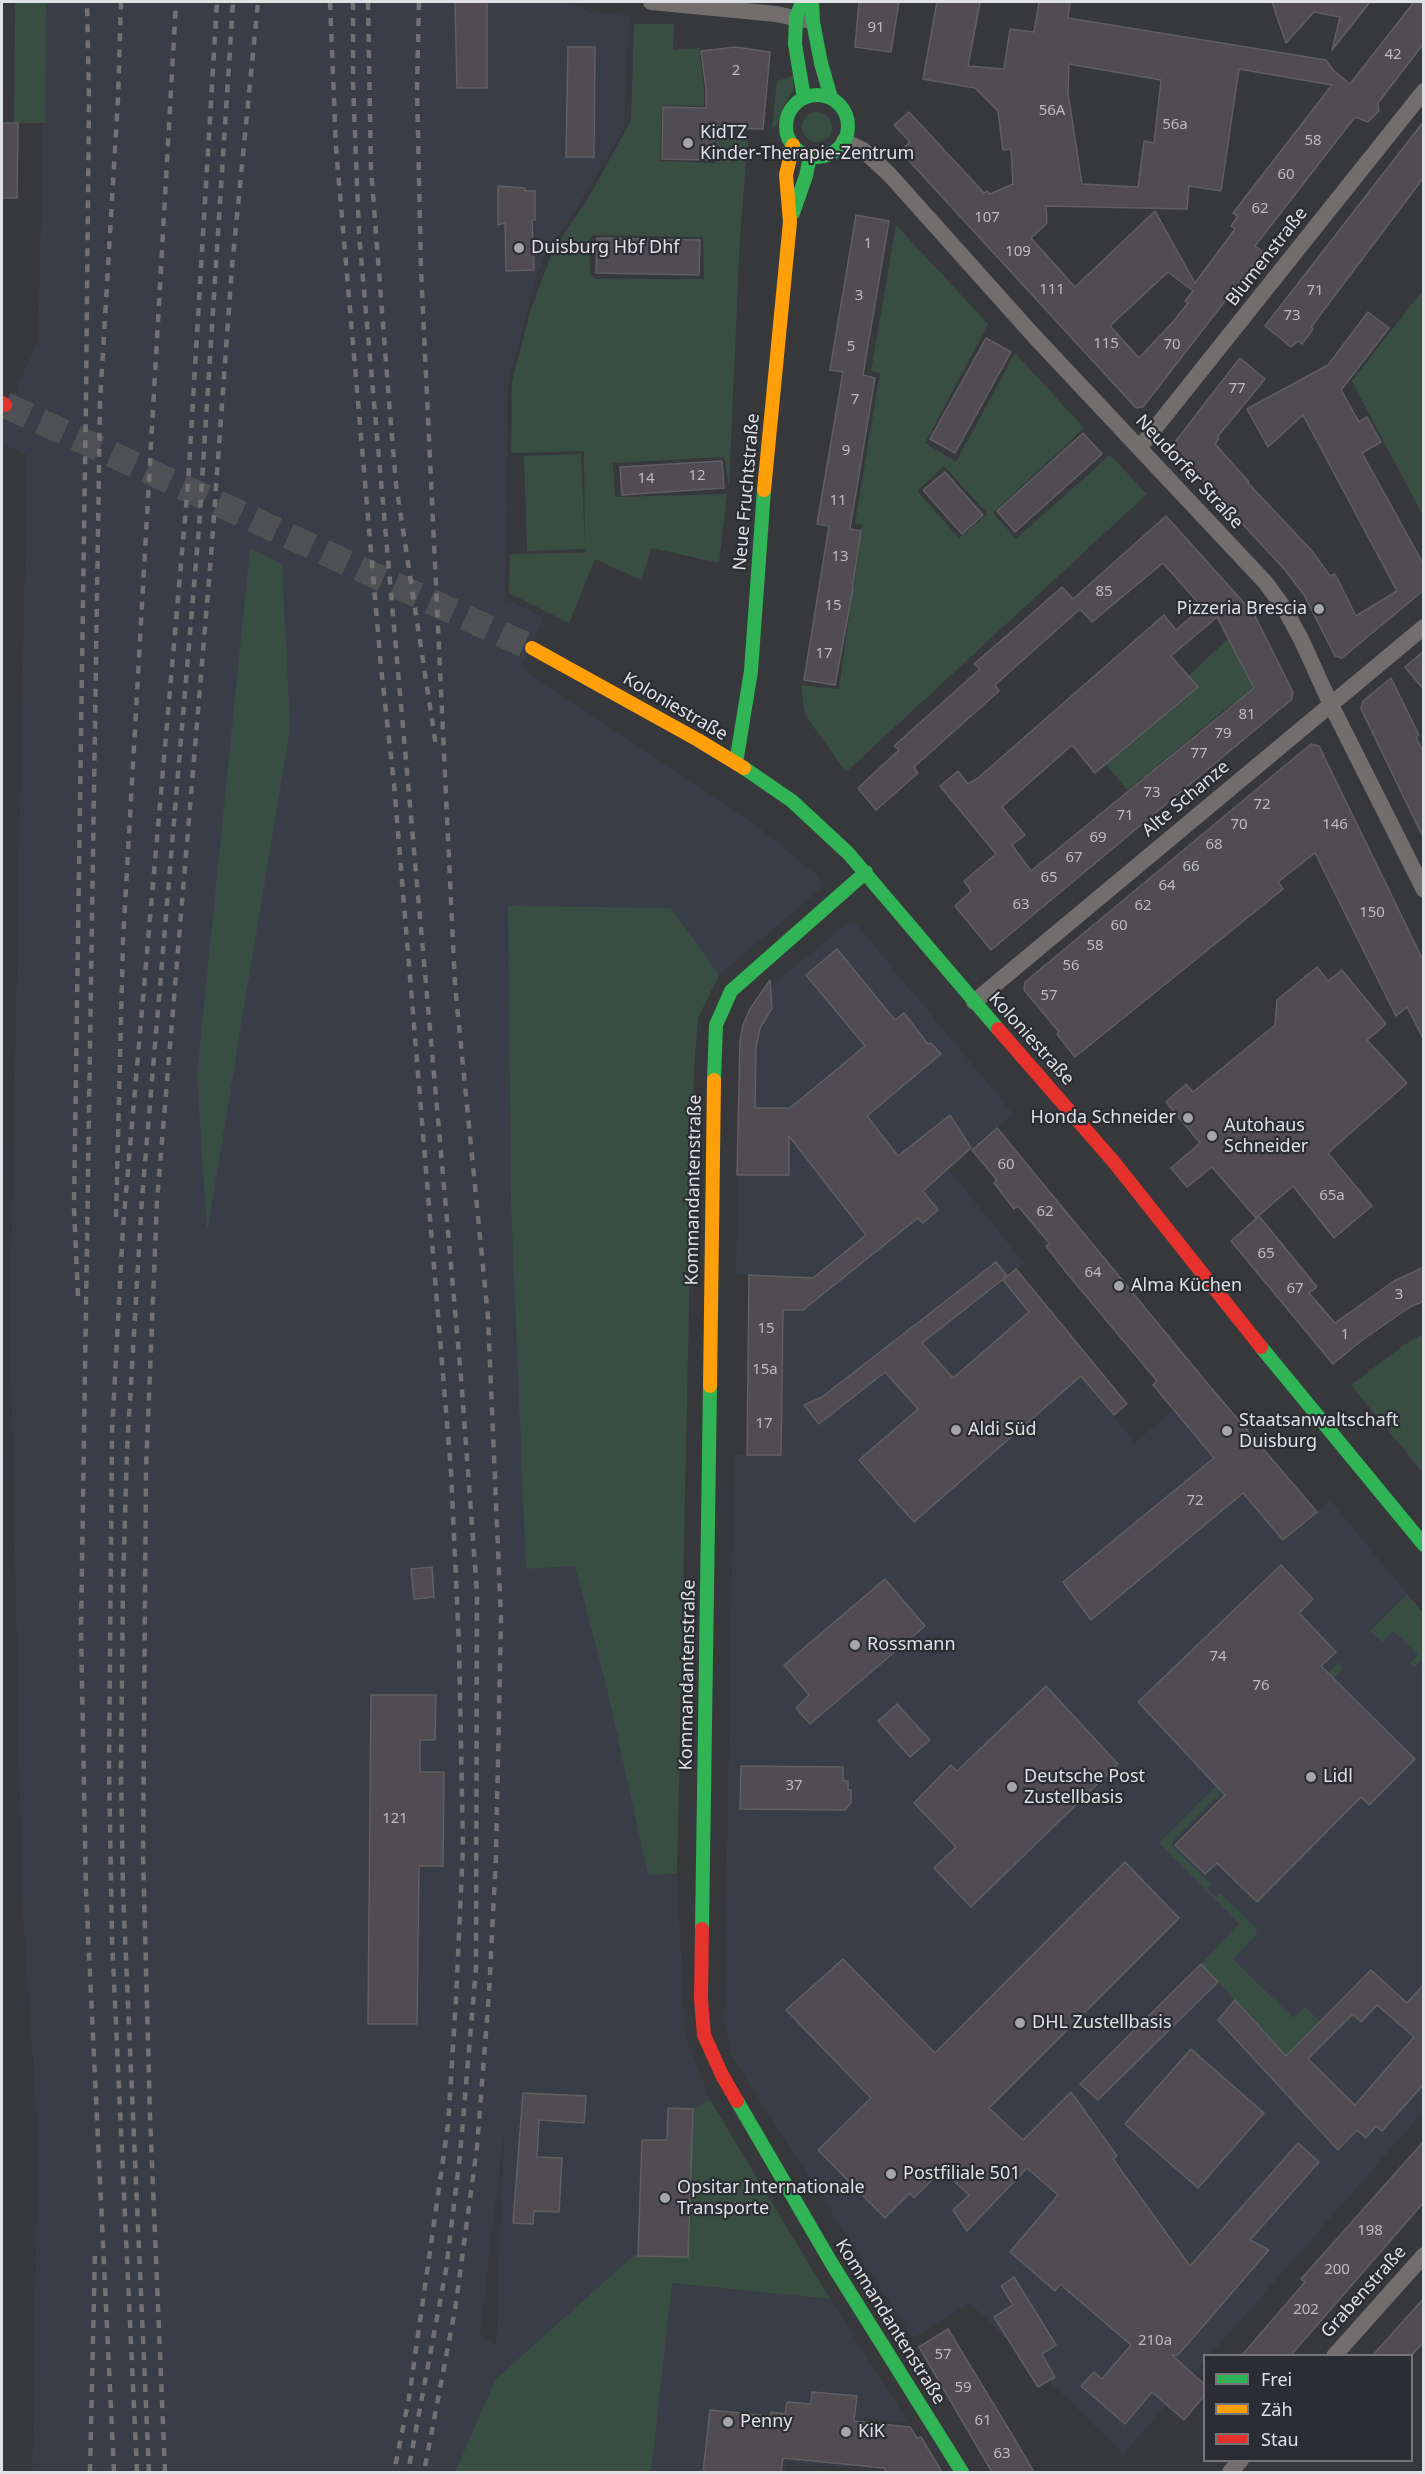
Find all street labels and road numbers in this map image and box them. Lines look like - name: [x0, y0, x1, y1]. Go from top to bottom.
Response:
- street label: Blumenstraße: [1222, 203, 1312, 311]
- street label: Neudorfer Straße: [1131, 411, 1247, 533]
- street label: Neue Fruchtstraße: [729, 412, 765, 572]
- street label: Koloniestraße: [619, 668, 731, 746]
- street label: Alte Schanze: [1138, 756, 1234, 842]
- street label: Koloniestraße: [984, 988, 1078, 1090]
- street label: Kommandantenstraße: [682, 1094, 706, 1286]
- street label: Kommandantenstraße: [676, 1579, 700, 1771]
- street label: Kommandantenstraße: [830, 2235, 950, 2409]
- street label: Grabenstraße: [1317, 2242, 1411, 2342]

